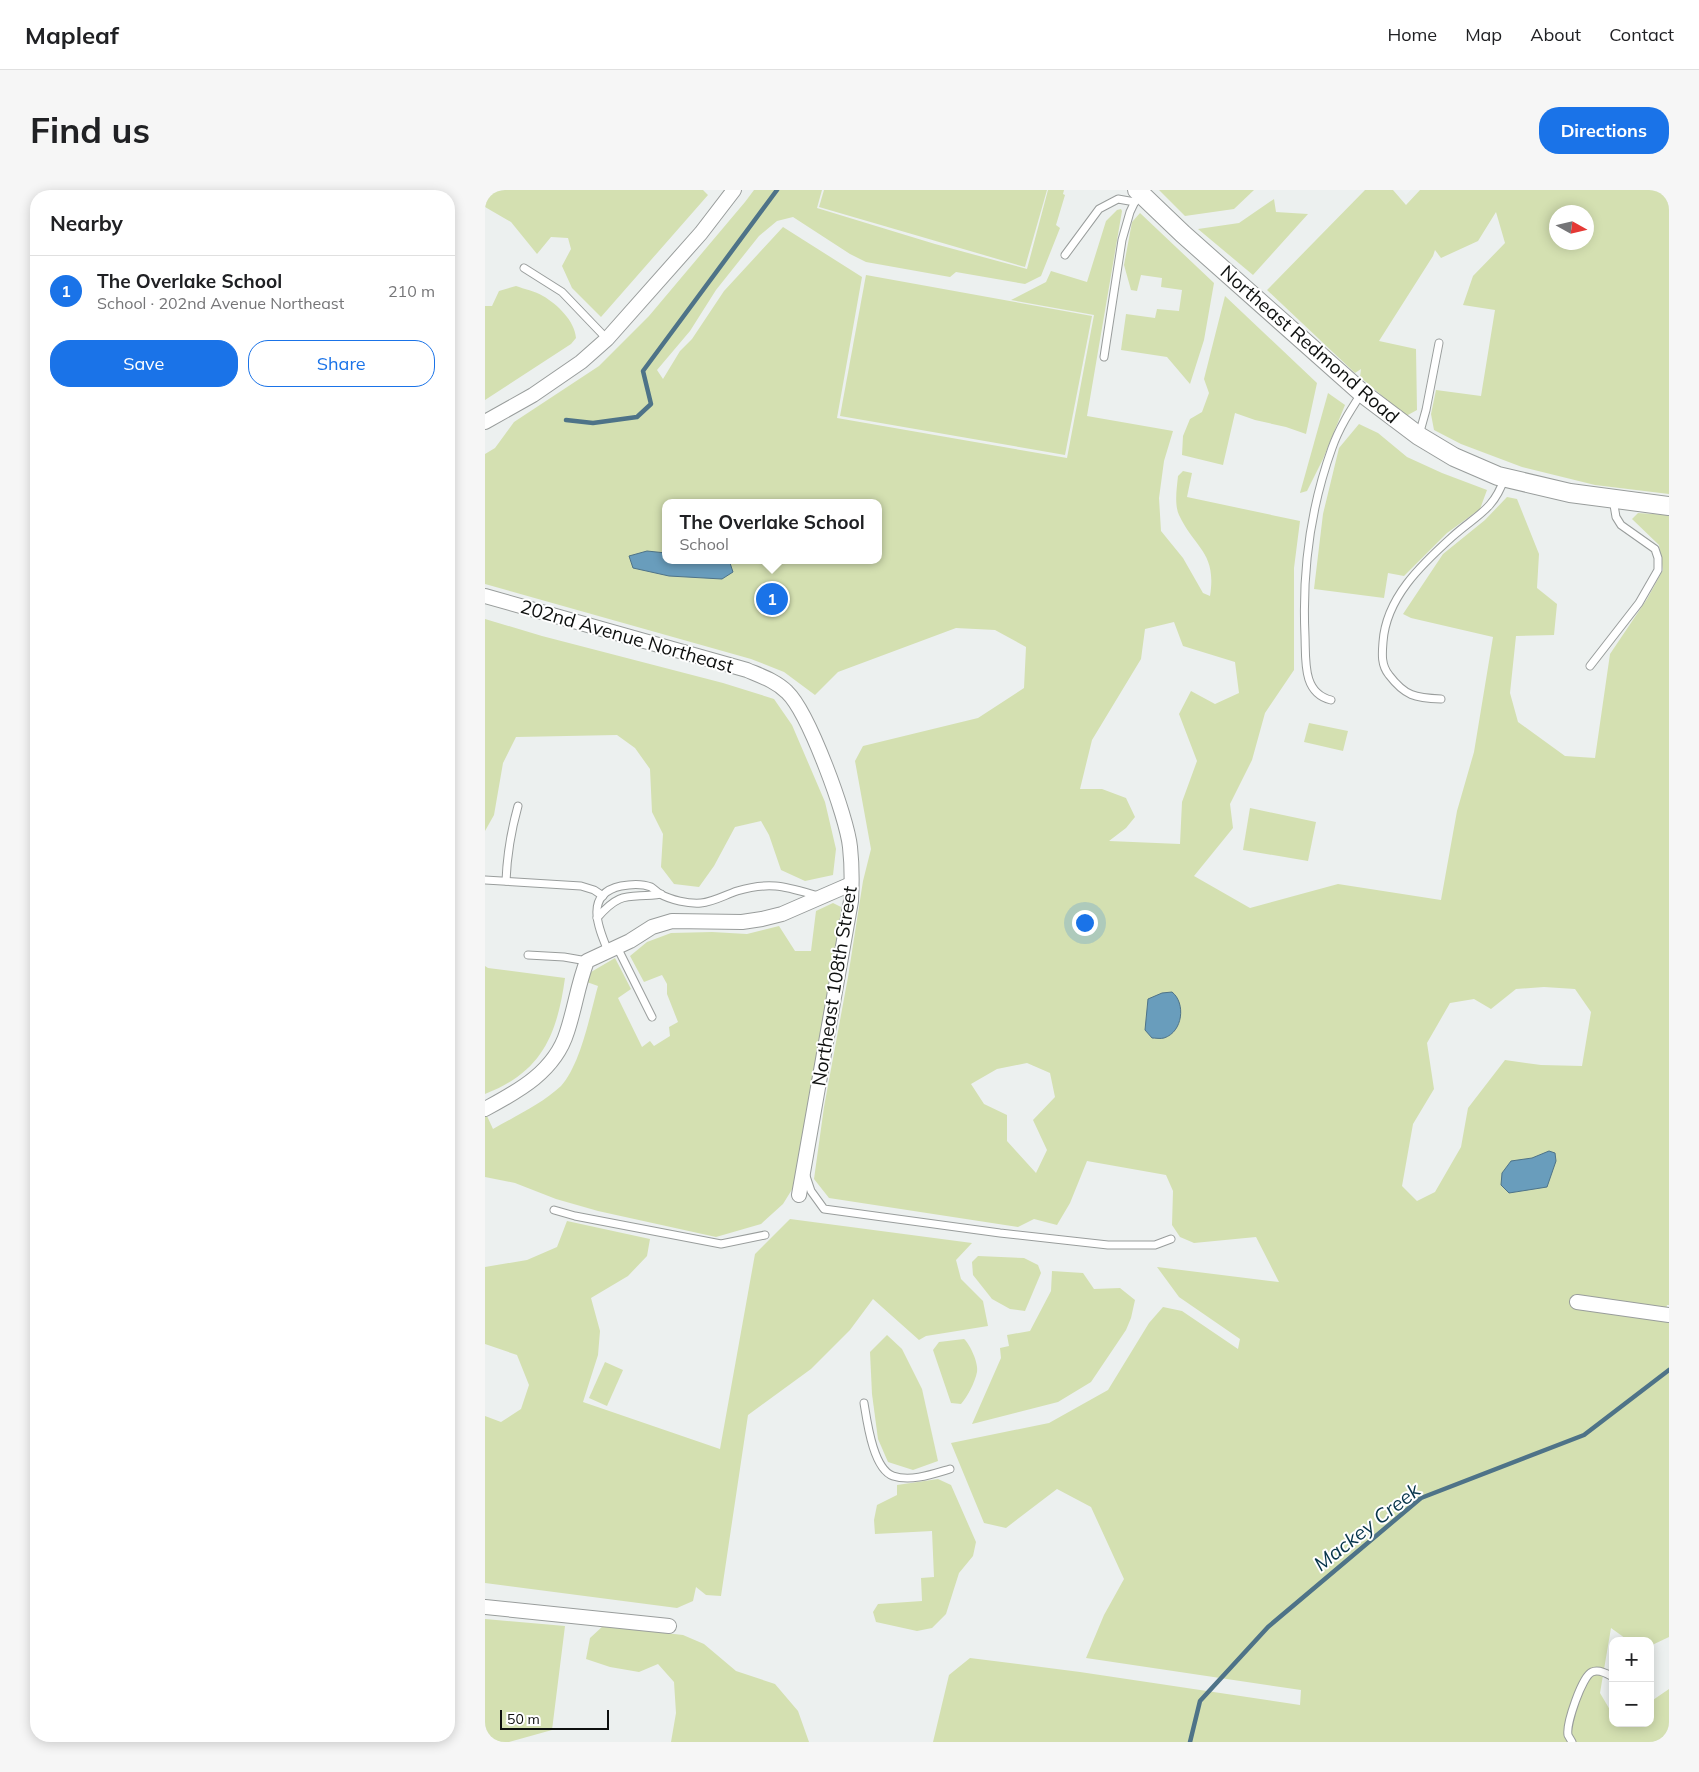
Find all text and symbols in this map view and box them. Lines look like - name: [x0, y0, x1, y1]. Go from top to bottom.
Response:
- text: Mapleaf: [25, 20, 119, 50]
- text: Home: [1387, 23, 1437, 46]
- text: Map: [1465, 23, 1502, 46]
- text: About: [1530, 23, 1581, 46]
- text: Contact: [1609, 23, 1674, 46]
- button: Directions: [1539, 107, 1669, 154]
- text: Find us: [30, 108, 150, 152]
- north arrow: [1549, 205, 1594, 250]
- text: Nearby: [50, 210, 123, 236]
- street label: Northeast Redmond Road: [1216, 260, 1404, 428]
- text: The Overlake School: [97, 269, 282, 293]
- text: 1: [61, 281, 71, 301]
- text: 210 m: [388, 281, 435, 301]
- text: School · 202nd Avenue Northeast: [97, 293, 344, 313]
- button: Save: [50, 340, 238, 387]
- button: Share: [248, 340, 435, 387]
- popup: [662, 499, 882, 564]
- text: The Overlake School: [679, 510, 865, 534]
- text: School: [679, 534, 729, 554]
- pin: 1: [756, 580, 788, 618]
- street label: 202nd Avenue Northeast: [518, 594, 737, 678]
- street label: Northeast 108th Street: [806, 884, 862, 1088]
- your location: [1072, 910, 1098, 936]
- water label: Mackey Creek: [1308, 1477, 1426, 1576]
- map controls: [1609, 1637, 1654, 1727]
- button: +: [1609, 1637, 1654, 1682]
- button: −: [1609, 1682, 1654, 1727]
- scale bar: [500, 1707, 609, 1730]
- text: 50 m: [507, 1710, 540, 1728]

